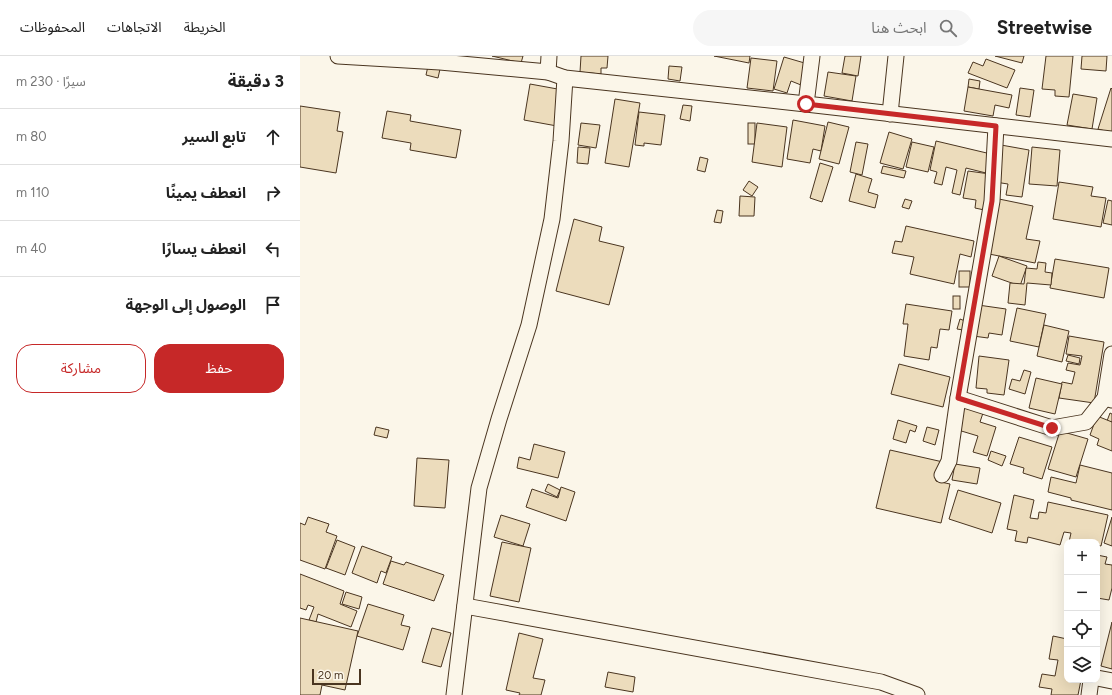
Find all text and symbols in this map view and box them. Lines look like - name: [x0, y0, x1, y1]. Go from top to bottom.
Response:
- search box: [693, 10, 973, 46]
- text: Streetwise: [997, 16, 1092, 39]
- icon: search: [937, 17, 959, 39]
- text: المحفوظات: [20, 19, 85, 36]
- text: الاتجاهات: [107, 19, 162, 36]
- text: الخريطة: [184, 19, 226, 36]
- text: ابحث هنا: [871, 19, 927, 37]
- text: 3 دقيقة: [228, 71, 284, 91]
- text: سيرًا · 230 m: [16, 74, 86, 89]
- route start: [797, 95, 815, 113]
- icon: ahead: [262, 126, 284, 148]
- text: تابع السير: [182, 128, 246, 146]
- text: 80 m: [16, 129, 47, 144]
- icon: right: [262, 182, 284, 204]
- text: انعطف يمينًا: [166, 184, 246, 202]
- text: 110 m: [16, 185, 49, 200]
- icon: left: [262, 238, 284, 260]
- text: انعطف يسارًا: [162, 240, 246, 258]
- text: 40 m: [16, 241, 47, 256]
- icon: arrive: [262, 294, 284, 316]
- text: الوصول إلى الوجهة: [126, 296, 246, 314]
- button: مشاركة: [16, 344, 146, 393]
- button: حفظ: [154, 344, 284, 393]
- route end: [1043, 419, 1061, 437]
- map controls: [1064, 539, 1100, 683]
- button: +: [1064, 539, 1100, 575]
- button: −: [1064, 575, 1100, 611]
- button: locate: [1064, 611, 1100, 647]
- button: layers: [1064, 647, 1100, 683]
- scale bar: [312, 667, 361, 686]
- text: 20 m: [318, 669, 343, 682]

